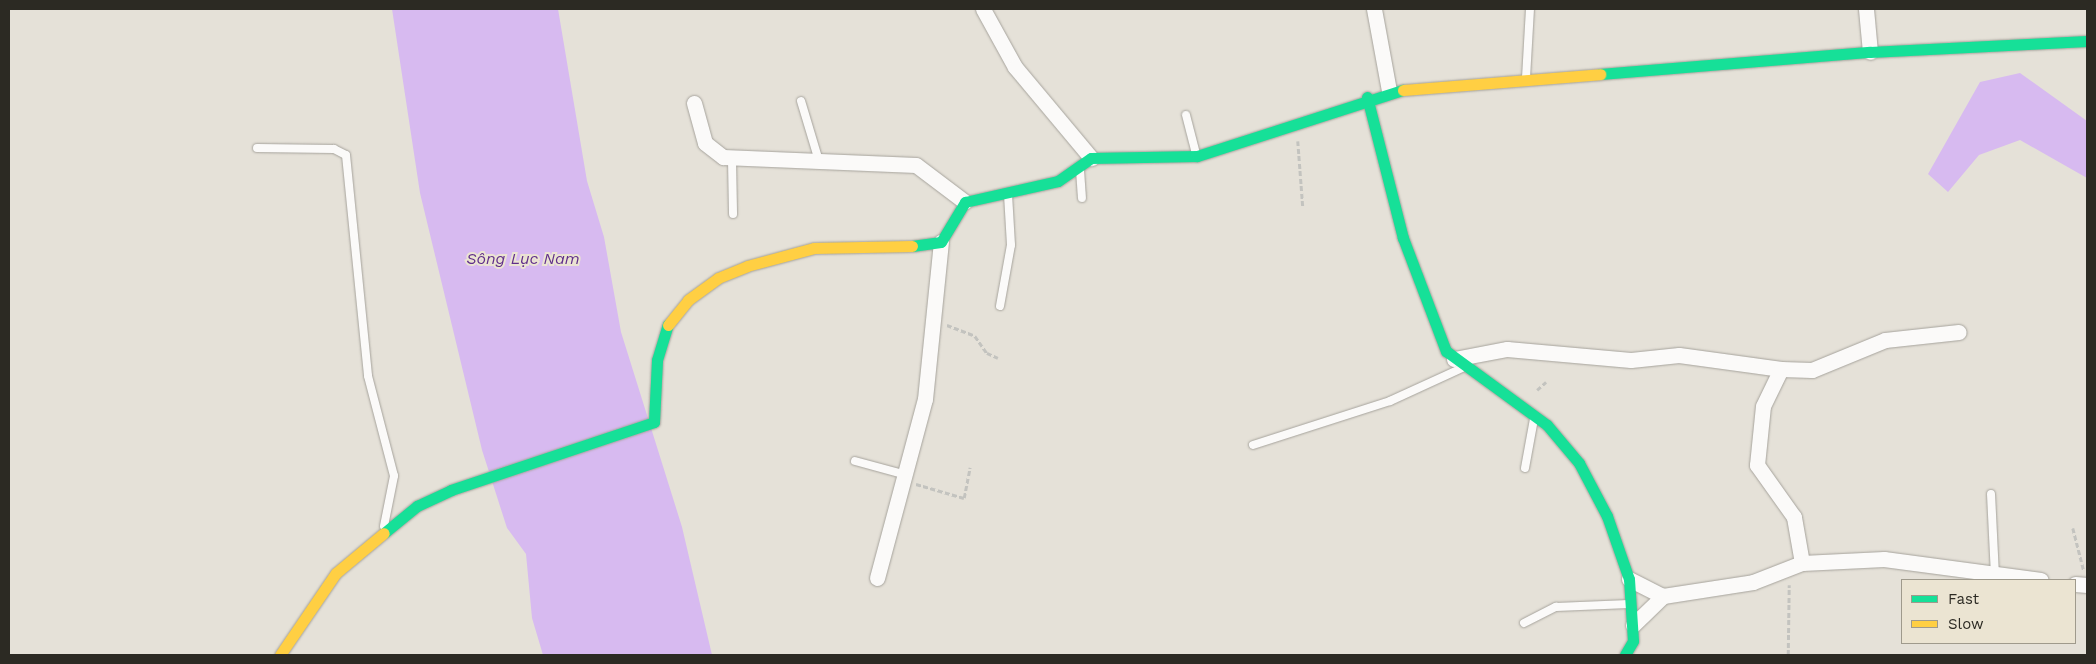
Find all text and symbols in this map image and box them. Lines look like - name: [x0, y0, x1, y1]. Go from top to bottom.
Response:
- water label: Sông Lục Nam: [466, 249, 580, 269]
- legend: [1901, 579, 2076, 644]
- text: Fast: [1948, 590, 1979, 608]
- text: Slow: [1948, 615, 1984, 633]

